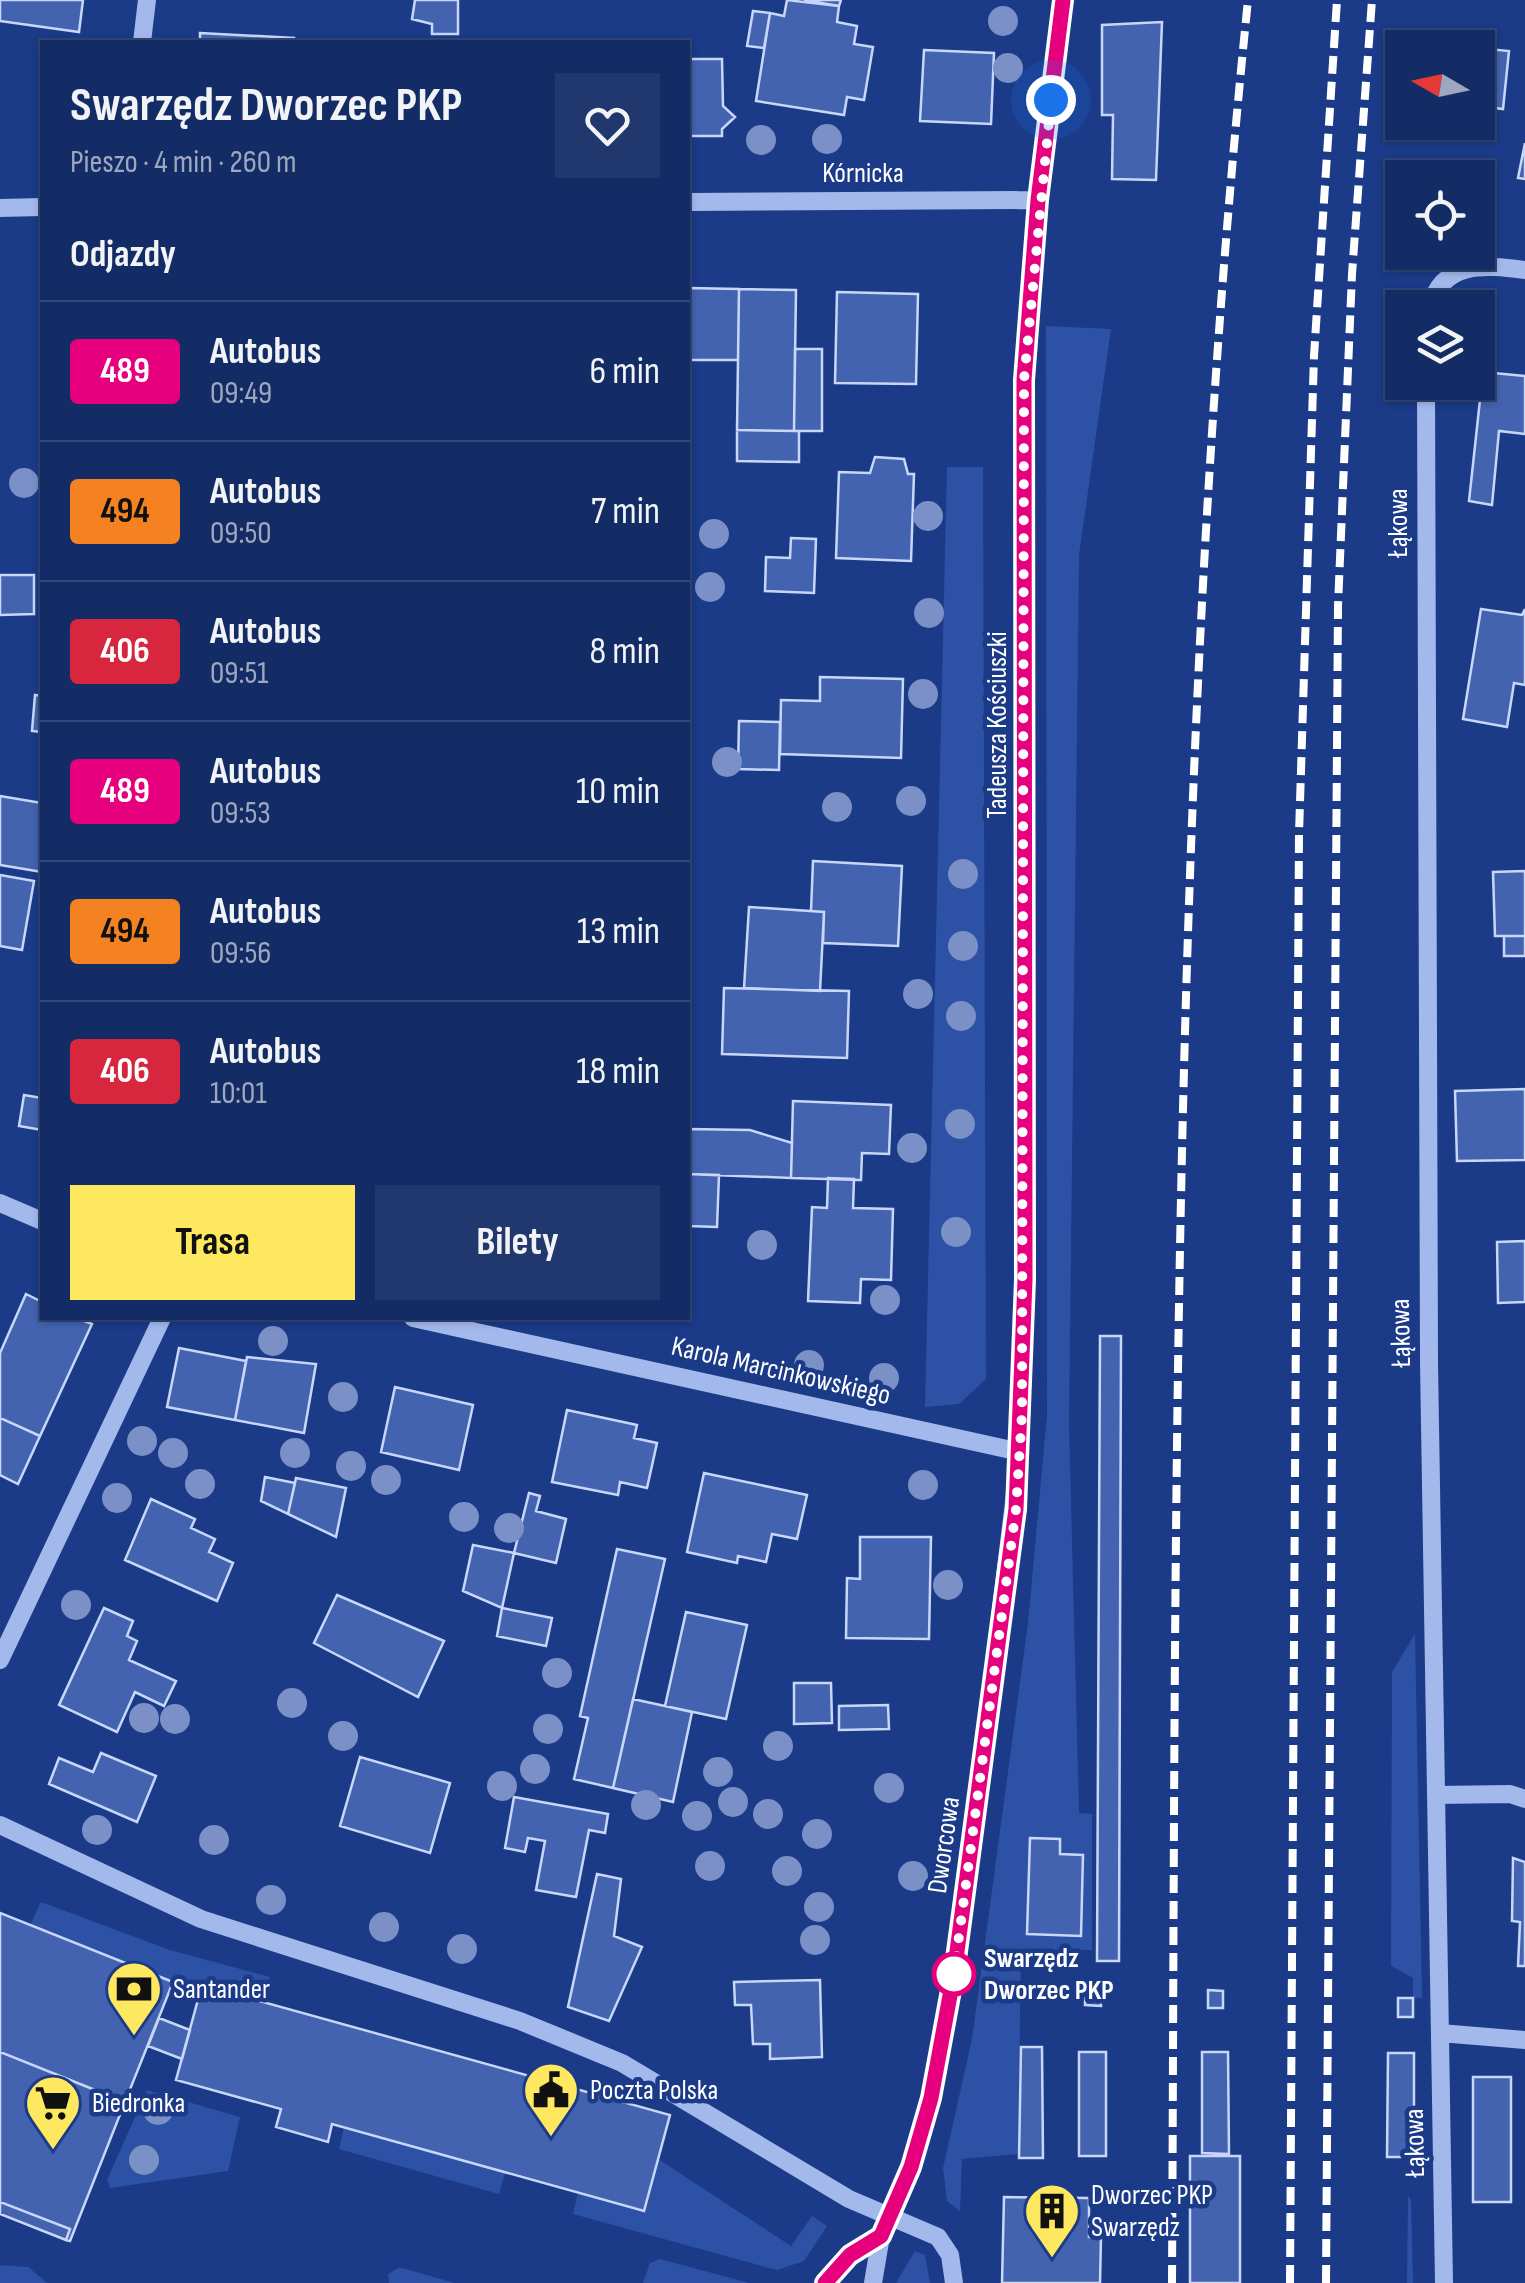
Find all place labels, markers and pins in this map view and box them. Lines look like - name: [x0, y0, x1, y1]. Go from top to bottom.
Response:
- place label: Swarzędz Dworzec PKP: [984, 1942, 1114, 2007]
- marker: Swarzędz Dworzec PKP: [933, 1953, 975, 1995]
- bank icon: Santander: [104, 1959, 164, 2038]
- place label: Santander: [173, 1973, 270, 2006]
- public building icon: Poczta Polska: [521, 2060, 581, 2139]
- supermarket icon: Biedronka: [23, 2073, 83, 2152]
- place label: Poczta Polska: [590, 2074, 718, 2107]
- place label: Biedronka: [92, 2087, 185, 2120]
- place label: Dworzec PKP Swarzędz: [1091, 2179, 1213, 2244]
- building icon: Dworzec PKP Swarzędz: [1022, 2181, 1082, 2260]

